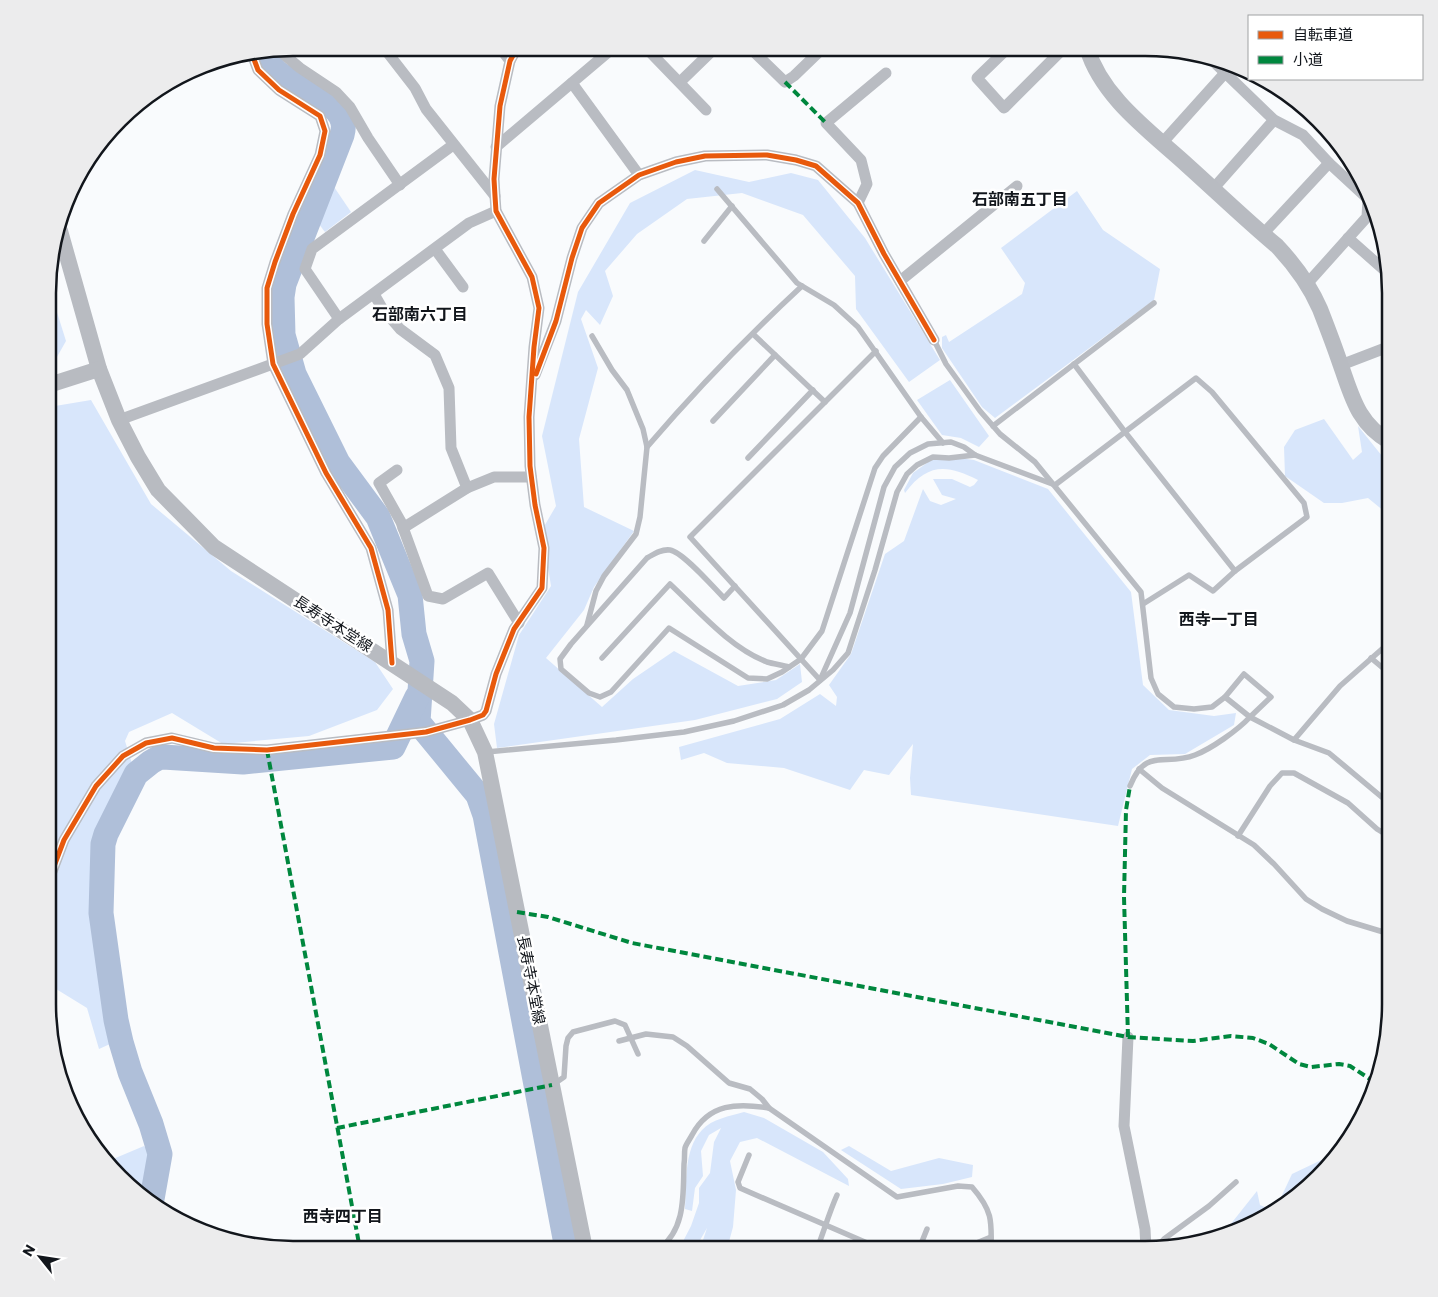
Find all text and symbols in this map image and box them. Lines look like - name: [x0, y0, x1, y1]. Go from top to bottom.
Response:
- legend: [1248, 15, 1423, 80]
- text: 自転車道: [1293, 24, 1353, 45]
- text: 小道: [1293, 49, 1323, 70]
- district label: 石部南五丁目: [972, 188, 1068, 211]
- district label: 石部南六丁目: [372, 303, 468, 326]
- street label: 長寿寺本堂線: [290, 590, 377, 657]
- district label: 西寺一丁目: [1179, 608, 1259, 631]
- street label: 長寿寺本堂線: [513, 934, 550, 1026]
- district label: 西寺四丁目: [303, 1205, 383, 1228]
- north arrow: [15, 1232, 65, 1282]
- text: N: [17, 1241, 40, 1260]

